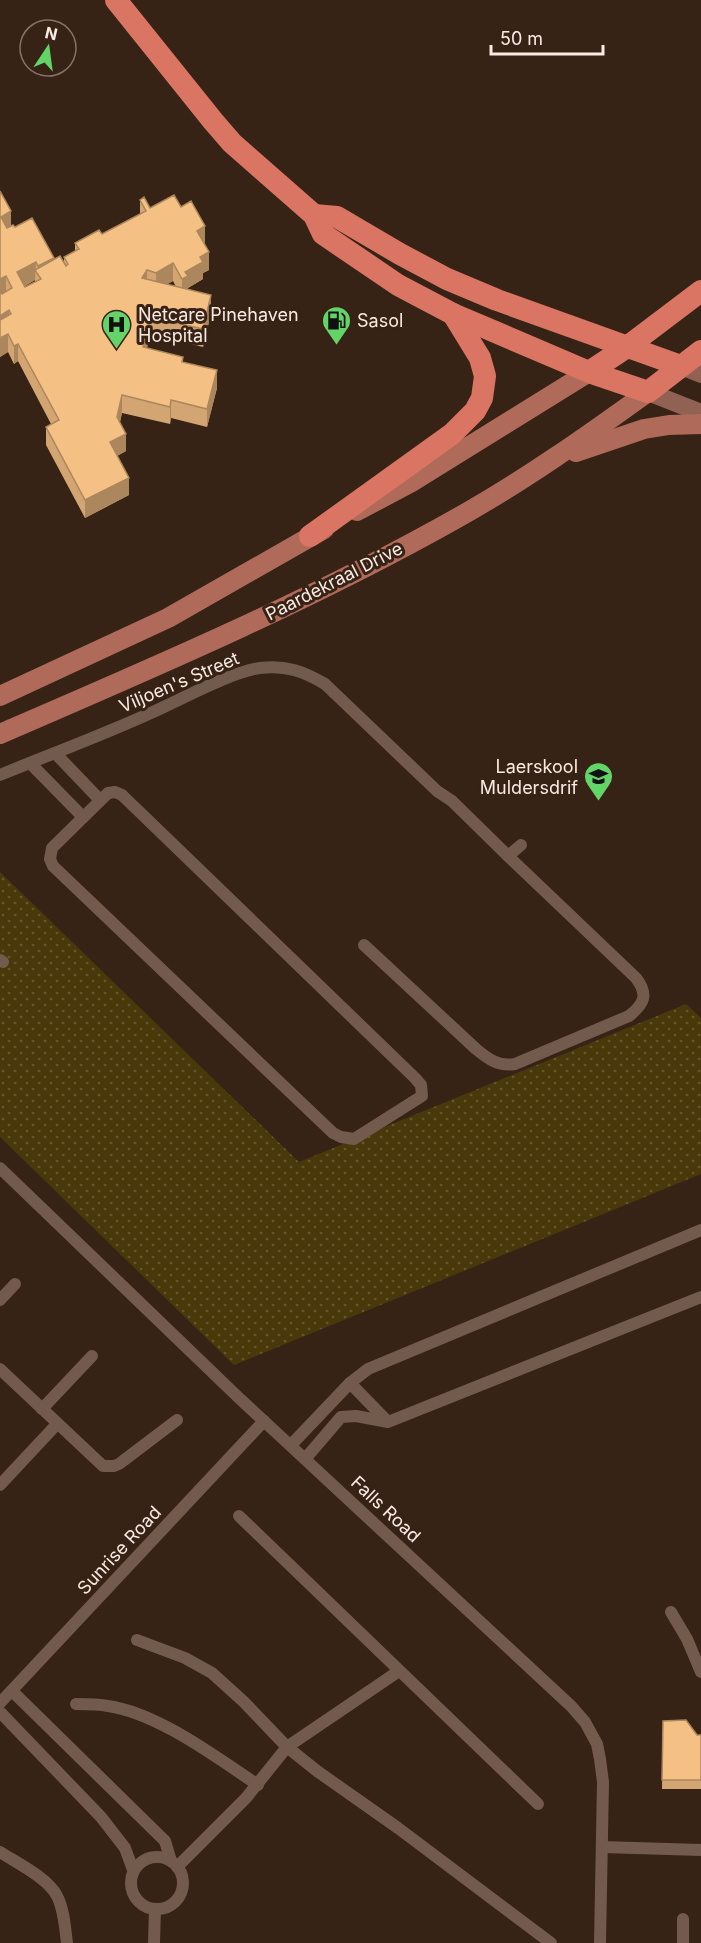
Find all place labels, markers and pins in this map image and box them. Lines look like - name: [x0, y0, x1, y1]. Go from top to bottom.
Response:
- place label: Netcare Pinehaven Hospital: [138, 304, 299, 346]
- fuel station icon: Sasol: [320, 304, 352, 346]
- hospital icon: Netcare Pinehaven Hospital: [101, 308, 133, 350]
- place label: Sasol: [357, 310, 403, 331]
- place label: Laerskool Muldersdrif: [480, 756, 578, 798]
- school or university icon: Laerskool Muldersdrif: [583, 760, 615, 802]

